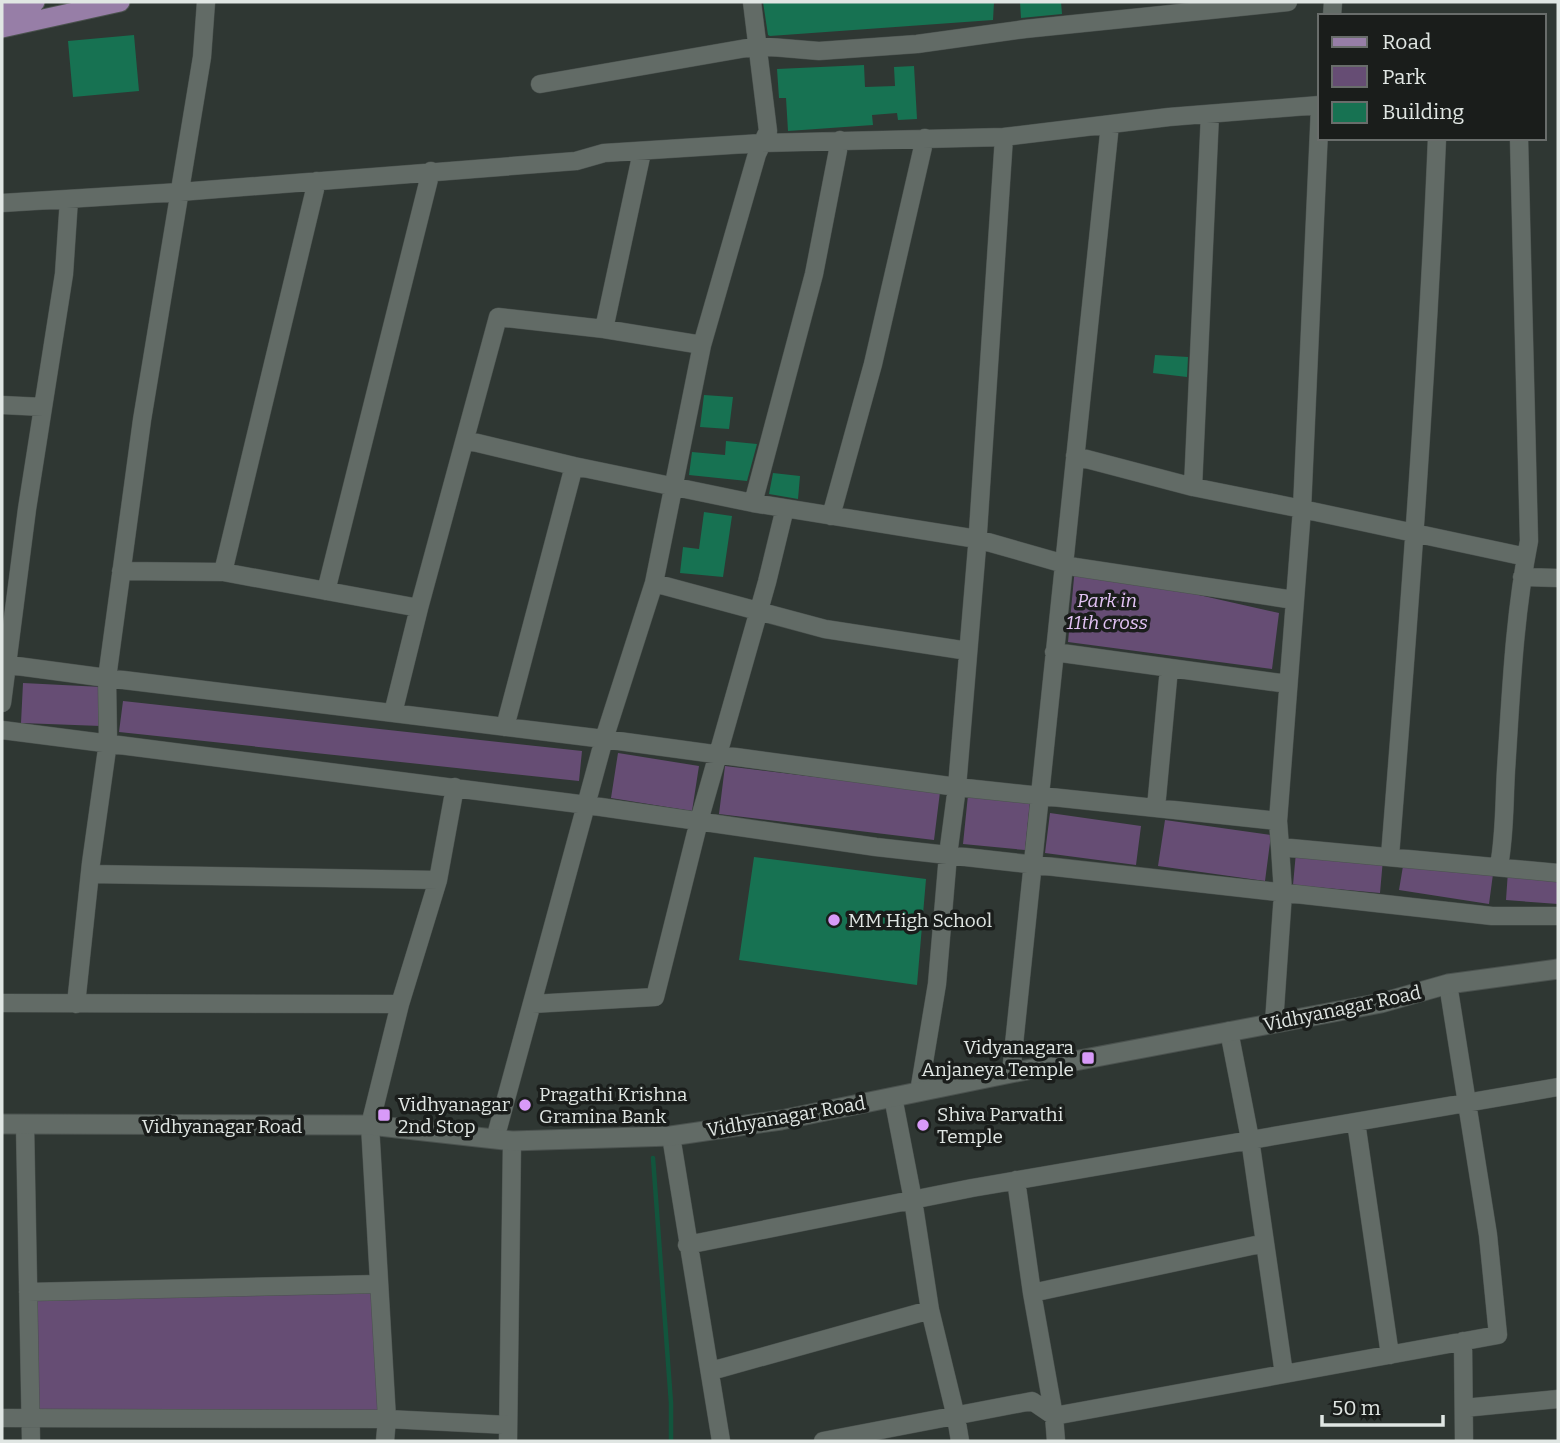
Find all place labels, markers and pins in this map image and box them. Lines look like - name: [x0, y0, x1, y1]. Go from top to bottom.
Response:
- place label: MM High School: [848, 909, 992, 932]
- marker: MM High School: [826, 912, 842, 928]
- place label: Vidyanagara Anjaneya Temple: [922, 1036, 1075, 1081]
- marker: Vidyanagara Anjaneya Temple: [1080, 1050, 1096, 1066]
- place label: Pragathi Krishna Gramina Bank: [539, 1083, 688, 1128]
- place label: Vidhyanagar 2nd Stop: [398, 1093, 511, 1138]
- marker: Pragathi Krishna Gramina Bank: [517, 1097, 533, 1113]
- place label: Shiva Parvathi Temple: [937, 1103, 1064, 1148]
- marker: Vidhyanagar 2nd Stop: [376, 1107, 392, 1123]
- marker: Shiva Parvathi Temple: [915, 1117, 931, 1133]

